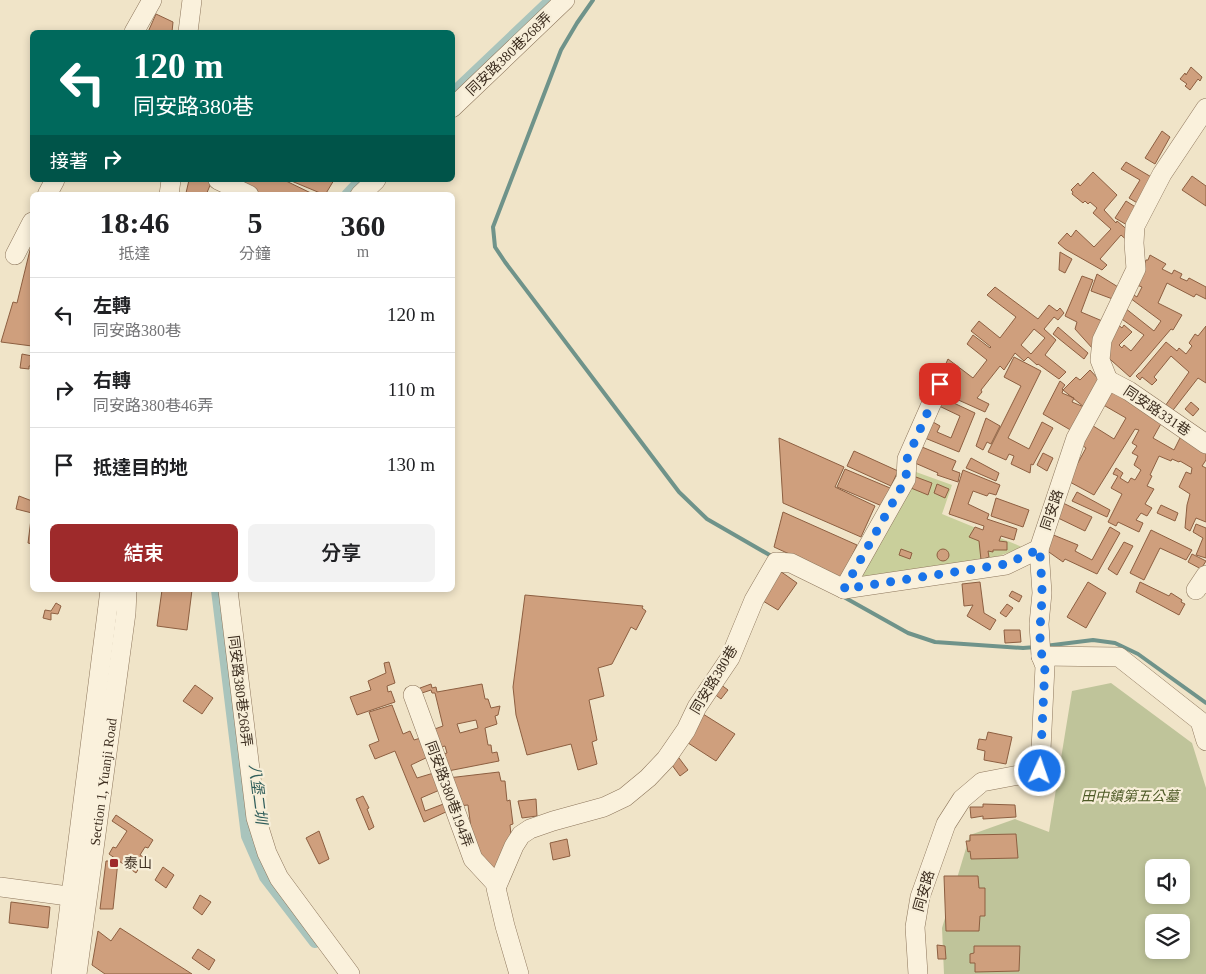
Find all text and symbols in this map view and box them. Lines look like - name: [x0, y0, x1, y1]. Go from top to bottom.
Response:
- street label: 同安路380巷268弄: [464, 10, 554, 98]
- text: 120 m: [133, 47, 223, 86]
- icon: left: [50, 50, 115, 115]
- text: 同安路380巷: [133, 94, 254, 119]
- icon: right: [98, 145, 126, 173]
- text: 接著: [50, 151, 88, 172]
- text: 18:46: [99, 206, 169, 239]
- text: 5: [247, 206, 262, 239]
- text: 360: [340, 209, 385, 242]
- text: m: [357, 243, 369, 260]
- text: 抵達: [118, 245, 150, 262]
- text: 分鐘: [239, 245, 271, 262]
- text: 左轉: [93, 295, 131, 316]
- icon: left: [50, 301, 78, 329]
- text: 120 m: [387, 304, 435, 325]
- text: 同安路380巷: [93, 322, 181, 339]
- pin: [919, 363, 961, 405]
- text: 右轉: [93, 370, 131, 391]
- icon: arrive: [926, 370, 954, 398]
- icon: right: [50, 376, 78, 404]
- text: 110 m: [388, 379, 435, 400]
- street label: 同安路331巷: [1121, 383, 1193, 439]
- text: 同安路380巷46弄: [93, 397, 213, 414]
- icon: arrive: [50, 451, 78, 479]
- text: 130 m: [387, 454, 435, 475]
- text: 抵達目的地: [93, 457, 188, 478]
- street label: 同安路: [1038, 488, 1066, 532]
- button: 結束: [50, 524, 238, 582]
- button: 分享: [248, 524, 435, 582]
- street label: 同安路380巷268弄: [226, 635, 254, 747]
- street label: 同安路380巷: [688, 643, 740, 717]
- street label: Section 1, Yuanji Road: [87, 717, 119, 846]
- street label: 同安路380巷194弄: [423, 739, 475, 849]
- position arrow: [1013, 744, 1065, 796]
- water label: 八堡二圳: [246, 763, 270, 827]
- park label: 田中鎮第五公墓: [1081, 789, 1181, 804]
- place label: 泰山: [124, 855, 152, 871]
- marker: 泰山: [108, 857, 120, 869]
- map controls: [1145, 859, 1190, 959]
- button: sound: [1145, 859, 1190, 904]
- street label: 同安路: [911, 869, 937, 913]
- button: layers: [1145, 914, 1190, 959]

